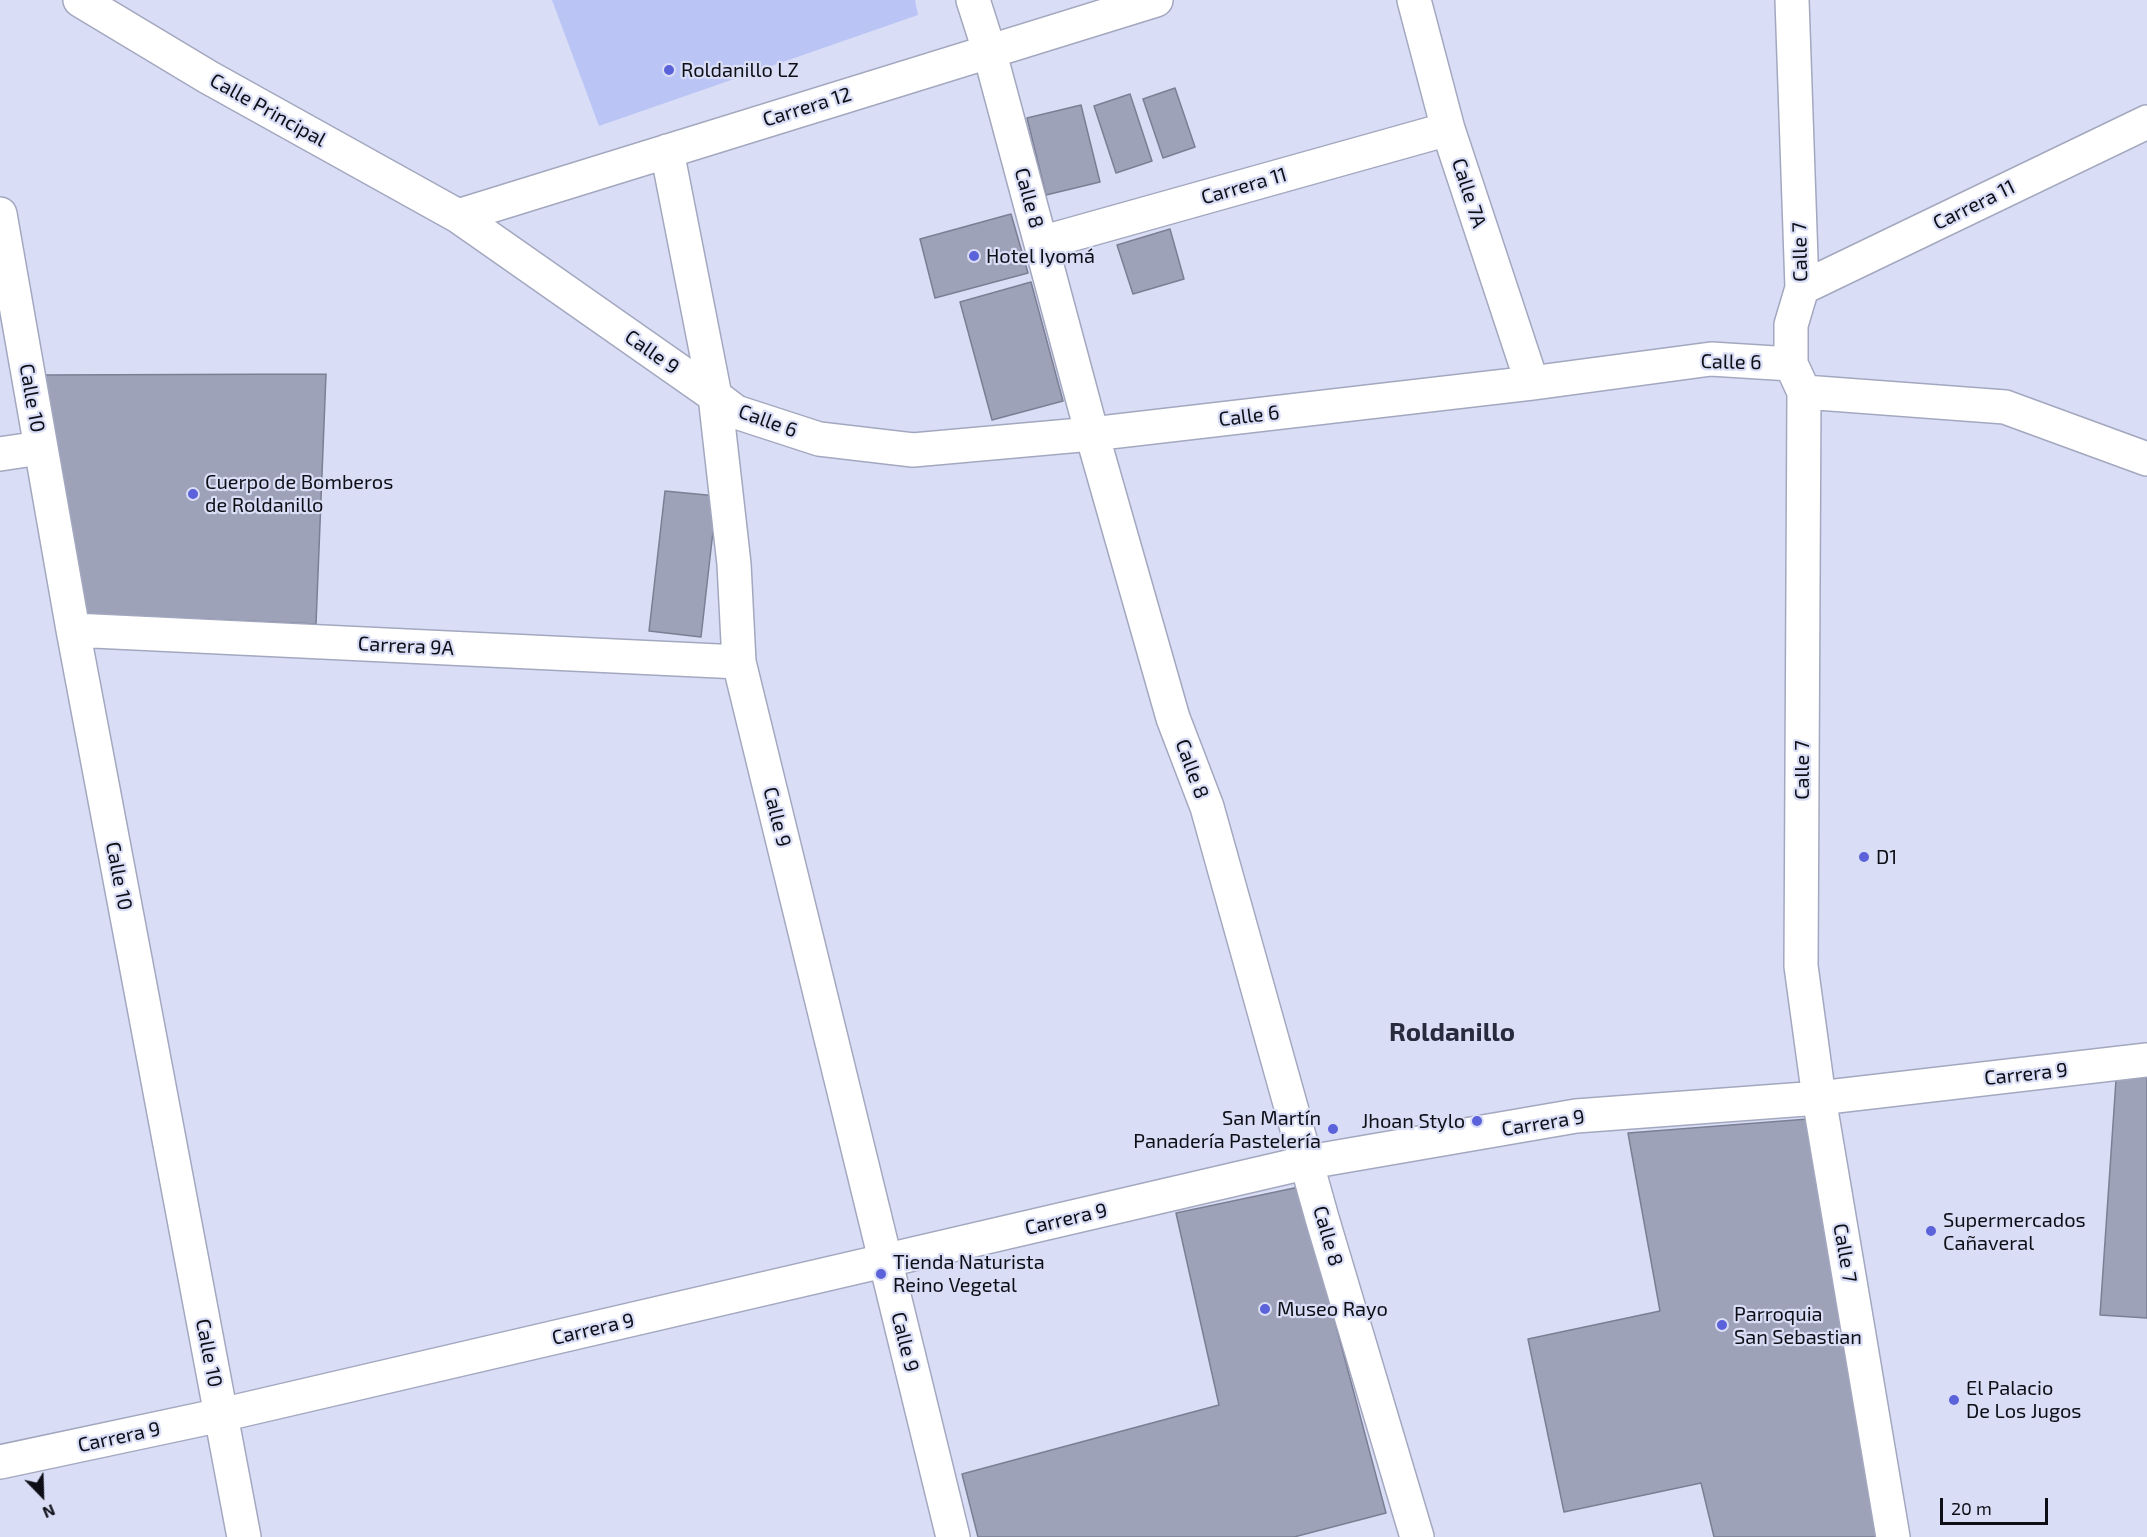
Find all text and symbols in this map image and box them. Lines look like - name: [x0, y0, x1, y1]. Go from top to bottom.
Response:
- place label: Roldanillo LZ: [681, 58, 799, 82]
- marker: Roldanillo LZ: [662, 63, 676, 77]
- street label: Calle Principal: [206, 68, 330, 152]
- street label: Carrera 12: [760, 82, 854, 132]
- street label: Calle 7A: [1447, 155, 1491, 231]
- street label: Carrera 11: [1198, 162, 1290, 210]
- street label: Calle 8: [1009, 165, 1049, 231]
- street label: Carrera 11: [1929, 175, 2019, 235]
- street label: Calle 7: [1787, 222, 1813, 282]
- place label: Hotel Iyomá: [986, 244, 1095, 268]
- marker: Hotel Iyomá: [967, 249, 981, 263]
- street label: Calle 9: [620, 325, 684, 379]
- street label: Calle 6: [1700, 349, 1762, 375]
- street label: Calle 10: [14, 362, 50, 434]
- street label: Calle 6: [735, 399, 801, 443]
- street label: Calle 6: [1217, 400, 1281, 432]
- place label: Cuerpo de Bomberos de Roldanillo: [205, 470, 393, 517]
- marker: Cuerpo de Bomberos de Roldanillo: [186, 487, 200, 501]
- street label: Carrera 9A: [357, 631, 455, 661]
- street label: Calle 8: [1170, 736, 1214, 802]
- street label: Calle 7: [1790, 740, 1814, 800]
- street label: Calle 9: [758, 785, 796, 849]
- street label: Calle 10: [101, 840, 137, 912]
- place label: D1: [1876, 845, 1897, 869]
- marker: D1: [1857, 850, 1871, 864]
- district label: Roldanillo: [1389, 1016, 1515, 1048]
- street label: Carrera 9: [1983, 1058, 2069, 1090]
- street label: Carrera 9: [1500, 1105, 1586, 1141]
- place label: San Martín Panadería Pastelería: [1133, 1106, 1321, 1153]
- place label: Jhoan Stylo: [1362, 1109, 1465, 1133]
- marker: Jhoan Stylo: [1470, 1114, 1484, 1128]
- marker: San Martín Panadería Pastelería: [1326, 1122, 1340, 1136]
- street label: Carrera 9: [1022, 1198, 1110, 1240]
- street label: Calle 8: [1308, 1203, 1348, 1269]
- place label: Supermercados Cañaveral: [1943, 1208, 2086, 1255]
- street label: Calle 7: [1828, 1222, 1862, 1284]
- marker: Supermercados Cañaveral: [1924, 1224, 1938, 1238]
- place label: Tienda Naturista Reino Vegetal: [893, 1250, 1045, 1297]
- marker: Tienda Naturista Reino Vegetal: [874, 1267, 888, 1281]
- place label: Museo Rayo: [1277, 1297, 1388, 1321]
- marker: Museo Rayo: [1258, 1302, 1272, 1316]
- place label: Parroquia San Sebastian: [1734, 1302, 1862, 1349]
- street label: Carrera 9: [549, 1308, 637, 1350]
- street label: Calle 9: [886, 1310, 924, 1374]
- street label: Calle 10: [191, 1317, 227, 1389]
- marker: Parroquia San Sebastian: [1715, 1318, 1729, 1332]
- place label: El Palacio De Los Jugos: [1966, 1376, 2081, 1423]
- marker: El Palacio De Los Jugos: [1947, 1393, 1961, 1407]
- street label: Carrera 9: [76, 1417, 162, 1457]
- north arrow: [12, 1465, 72, 1525]
- scale bar: [1943, 1486, 2051, 1524]
- text: 20 m: [1951, 1497, 1992, 1519]
- text: N: [40, 1501, 58, 1523]

